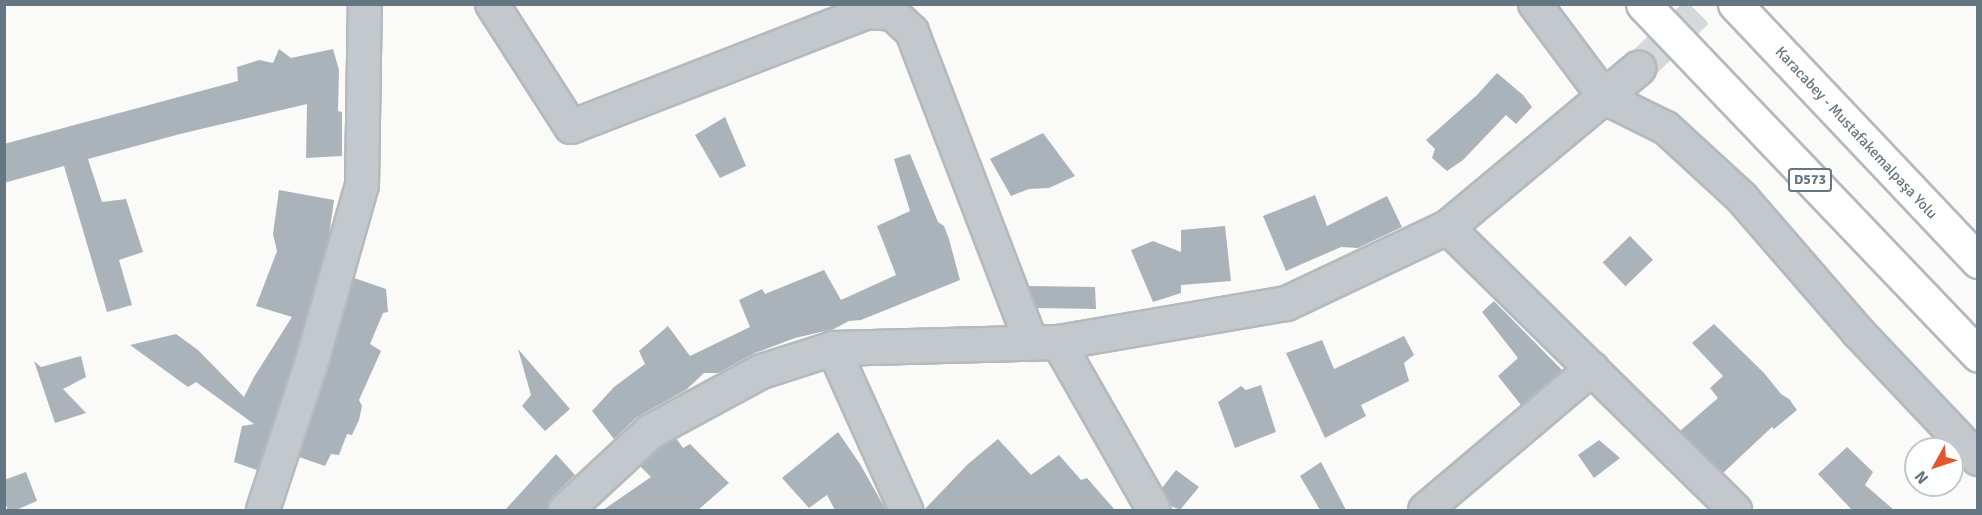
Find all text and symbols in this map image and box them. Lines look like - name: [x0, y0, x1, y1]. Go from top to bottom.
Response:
- street label: Karacabey - Mustafakemalpaşa Yolu: [1771, 43, 1941, 223]
- road number: D573: [1788, 169, 1832, 191]
- north arrow: [1904, 437, 1964, 497]
- text: N: [1911, 467, 1933, 488]

